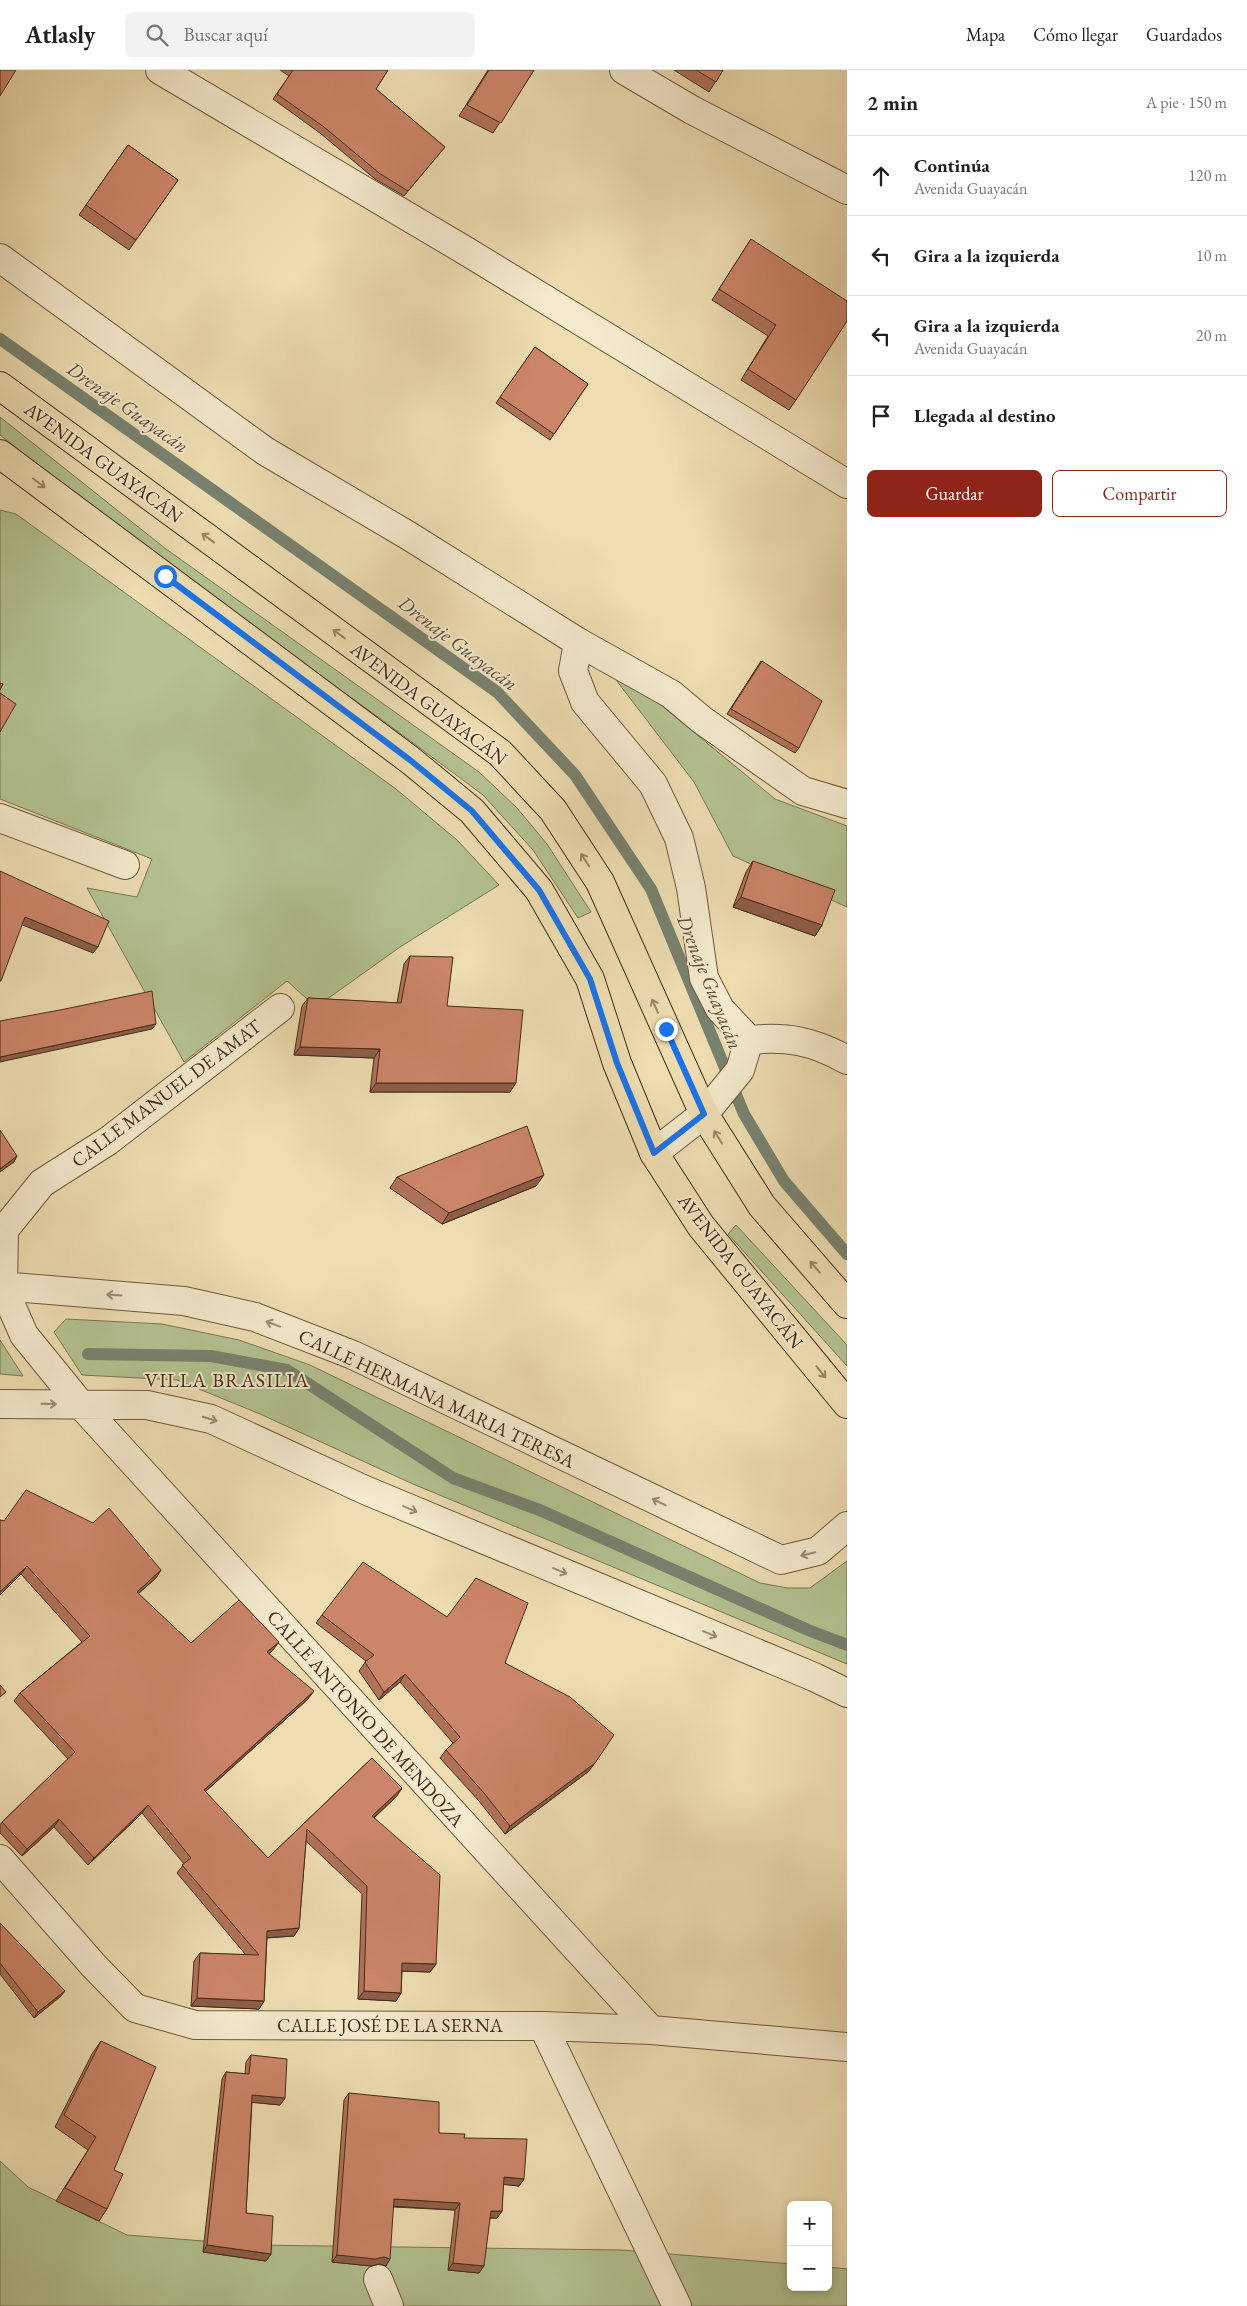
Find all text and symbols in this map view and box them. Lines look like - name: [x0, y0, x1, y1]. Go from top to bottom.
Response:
- search box: [125, 12, 475, 57]
- text: Atlasly: [25, 19, 95, 50]
- icon: search: [143, 21, 171, 49]
- text: Buscar aquí: [183, 22, 268, 47]
- text: Mapa: [966, 23, 1005, 46]
- text: Cómo llegar: [1033, 23, 1118, 46]
- text: Guardados: [1146, 23, 1222, 46]
- text: 2 min: [867, 89, 918, 116]
- text: A pie · 150 m: [1146, 92, 1227, 113]
- text: Continúa: [914, 153, 990, 178]
- icon: ahead: [867, 162, 895, 190]
- text: 120 m: [1188, 165, 1227, 186]
- text: Avenida Guayacán: [914, 178, 1027, 199]
- icon: left: [867, 242, 895, 270]
- text: Gira a la izquierda: [914, 243, 1060, 268]
- text: 10 m: [1196, 245, 1227, 266]
- text: Gira a la izquierda: [914, 313, 1060, 338]
- icon: left: [867, 322, 895, 350]
- text: 20 m: [1196, 325, 1227, 346]
- text: Avenida Guayacán: [914, 338, 1027, 359]
- water label: Drenaje Guayacán: [61, 355, 194, 459]
- street label: AVENIDA GUAYACÁN: [19, 396, 188, 528]
- icon: arrive: [867, 402, 895, 430]
- text: Llegada al destino: [914, 403, 1056, 428]
- button: Guardar: [867, 470, 1042, 517]
- button: Compartir: [1052, 470, 1227, 517]
- one-way arrow: [32, 478, 45, 489]
- one-way arrow: [201, 533, 215, 543]
- route start: [154, 565, 177, 588]
- water label: Drenaje Guayacán: [392, 589, 523, 696]
- one-way arrow: [332, 629, 346, 639]
- street label: AVENIDA GUAYACÁN: [344, 636, 512, 771]
- one-way arrow: [580, 853, 590, 867]
- water label: Drenaje Guayacán: [671, 910, 749, 1053]
- one-way arrow: [650, 999, 660, 1014]
- street label: CALLE MANUEL DE AMAT: [66, 1014, 266, 1173]
- route end: [655, 1018, 678, 1041]
- one-way arrow: [713, 1130, 724, 1144]
- street label: AVENIDA GUAYACÁN: [672, 1188, 809, 1354]
- one-way arrow: [810, 1261, 821, 1274]
- one-way arrow: [107, 1291, 123, 1300]
- one-way arrow: [266, 1319, 282, 1328]
- street label: CALLE HERMANA MARIA TERESA: [295, 1323, 580, 1474]
- one-way arrow: [815, 1365, 826, 1378]
- district label: VILLA BRASILIA: [145, 1367, 309, 1393]
- one-way arrow: [40, 1400, 56, 1409]
- one-way arrow: [201, 1415, 217, 1424]
- one-way arrow: [652, 1497, 667, 1506]
- one-way arrow: [402, 1505, 417, 1514]
- one-way arrow: [800, 1550, 816, 1559]
- one-way arrow: [552, 1567, 567, 1577]
- street label: CALLE ANTONIO DE MENDOZA: [262, 1605, 470, 1833]
- one-way arrow: [702, 1630, 717, 1639]
- street label: CALLE JOSÉ DE LA SERNA: [277, 2013, 504, 2038]
- map controls: [787, 2201, 832, 2291]
- button: +: [787, 2201, 832, 2246]
- button: −: [787, 2246, 832, 2291]

